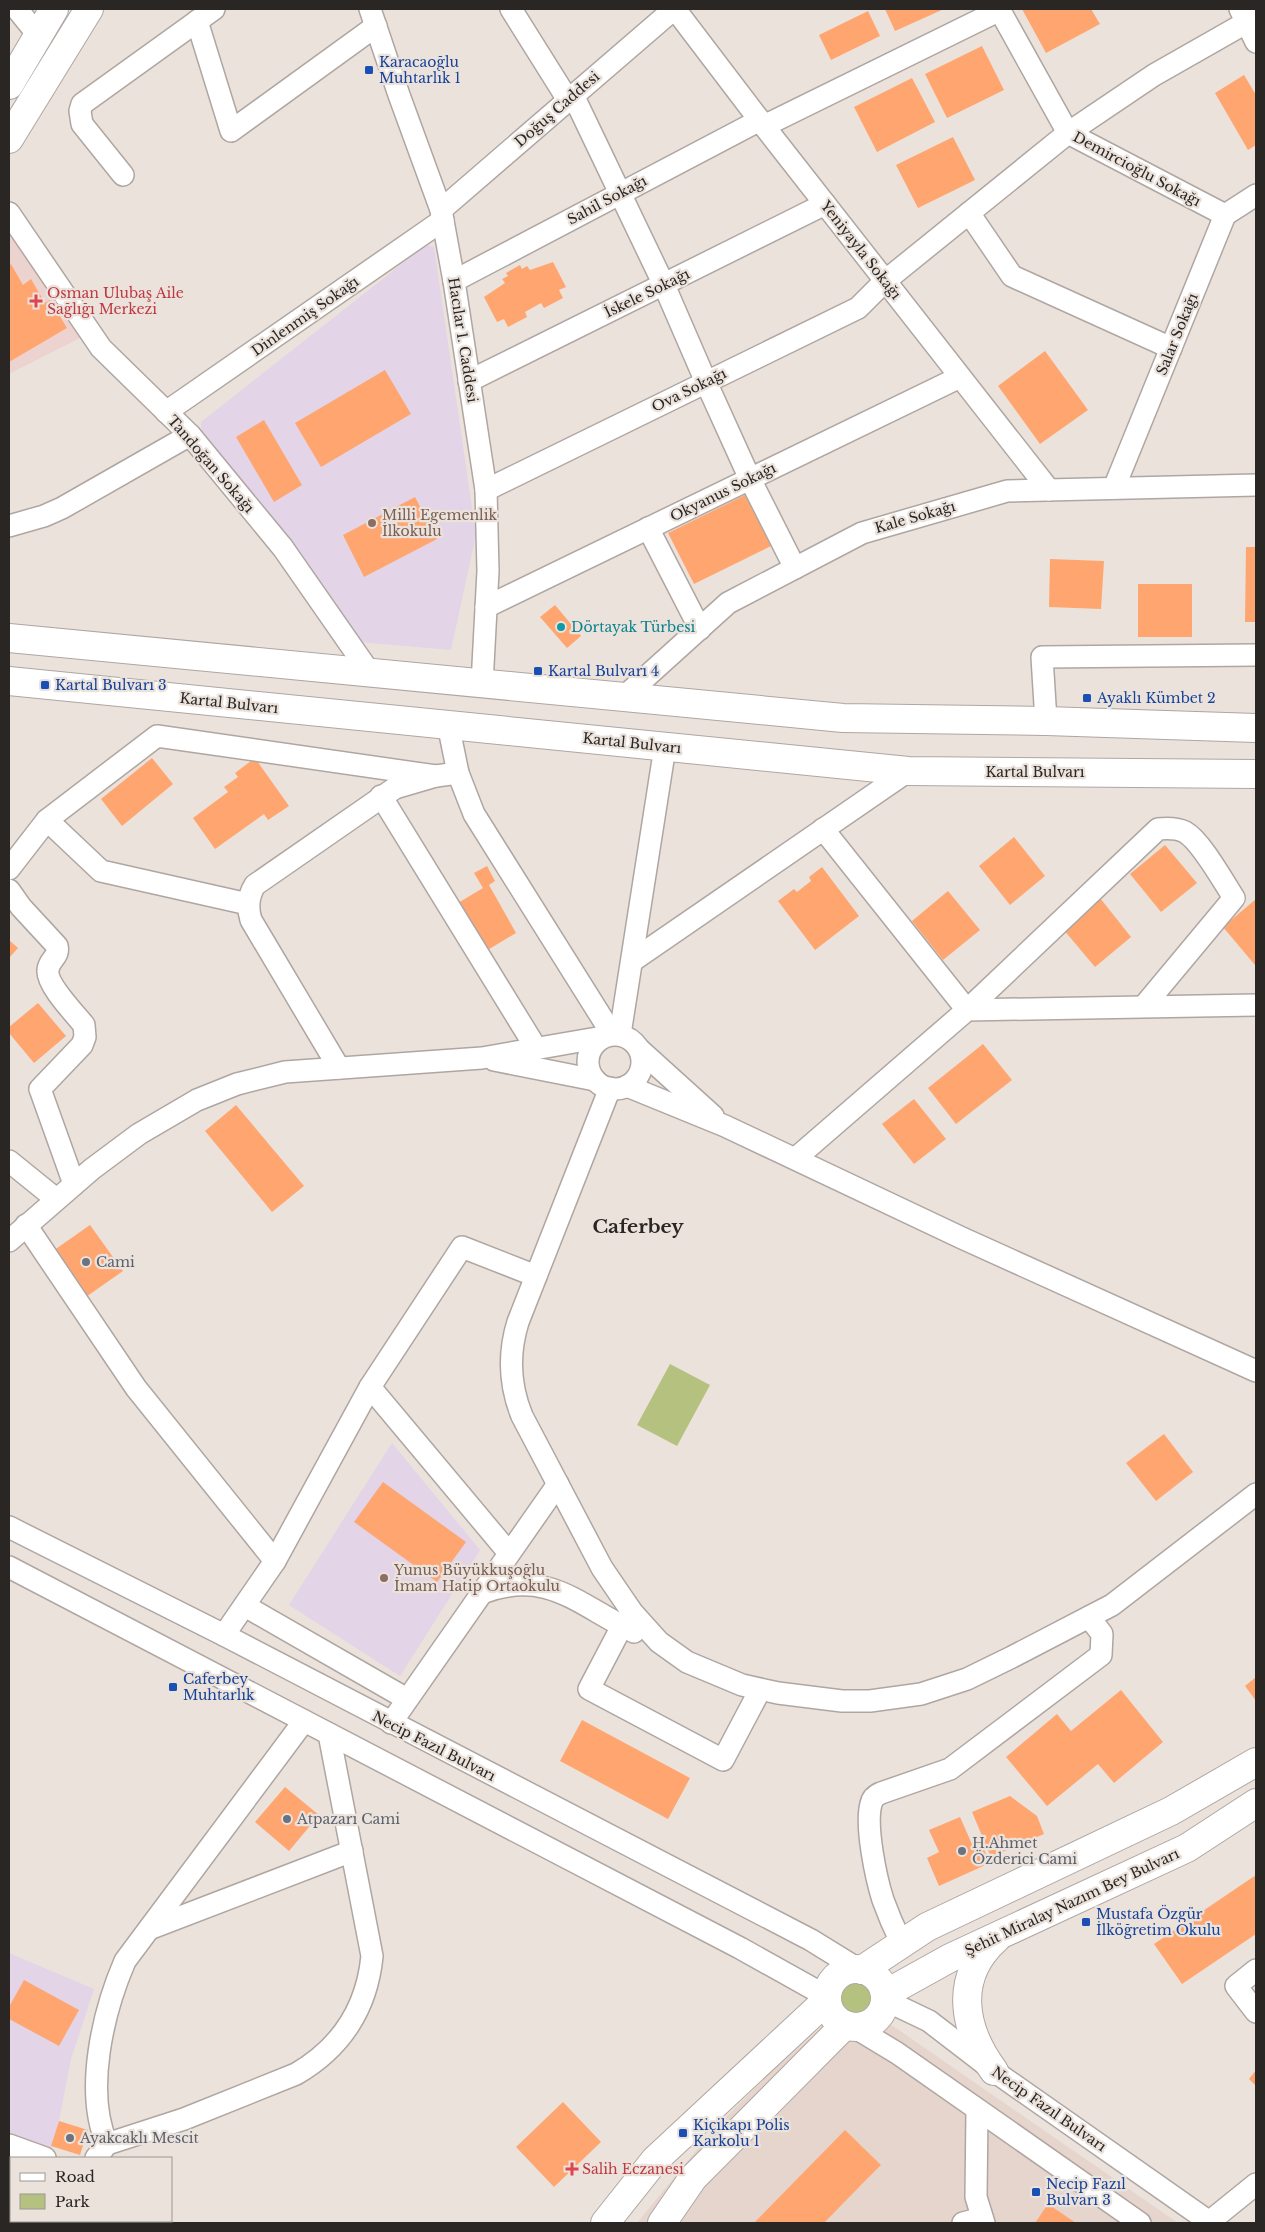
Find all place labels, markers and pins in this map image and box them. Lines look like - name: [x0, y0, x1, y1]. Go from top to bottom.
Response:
- place label: Karacaoğlu Muhtarlık 1: [379, 53, 461, 87]
- marker: Karacaoğlu Muhtarlık 1: [363, 64, 375, 76]
- place label: Osman Ulubaş Aile Sağlığı Merkezi: [47, 284, 184, 318]
- marker: Osman Ulubaş Aile Sağlığı Merkezi: [29, 294, 43, 308]
- place label: Milli Egemenlik İlkokulu: [382, 506, 497, 540]
- marker: Milli Egemenlik İlkokulu: [366, 517, 378, 529]
- place label: Dörtayak Türbesi: [571, 618, 696, 636]
- marker: Dörtayak Türbesi: [555, 621, 567, 633]
- place label: Kartal Bulvarı 4: [548, 662, 659, 680]
- marker: Kartal Bulvarı 4: [532, 665, 544, 677]
- place label: Kartal Bulvarı 3: [55, 676, 167, 694]
- marker: Kartal Bulvarı 3: [39, 679, 51, 691]
- place label: Ayaklı Kümbet 2: [1096, 689, 1216, 707]
- marker: Ayaklı Kümbet 2: [1081, 692, 1093, 704]
- place label: Cami: [96, 1253, 135, 1271]
- marker: Cami: [80, 1256, 92, 1268]
- place label: Yunus Büyükkuşoğlu İmam Hatip Ortaokulu: [393, 1561, 561, 1595]
- marker: Yunus Büyükkuşoğlu İmam Hatip Ortaokulu: [378, 1572, 390, 1584]
- place label: Caferbey Muhtarlık: [183, 1670, 255, 1704]
- marker: Caferbey Muhtarlık: [167, 1681, 179, 1693]
- place label: Atpazarı Cami: [296, 1810, 400, 1828]
- marker: Atpazarı Cami: [281, 1813, 293, 1825]
- place label: H.Ahmet Özderici Cami: [972, 1834, 1077, 1868]
- marker: H.Ahmet Özderici Cami: [956, 1845, 968, 1857]
- place label: Mustafa Özgür İlköğretim Okulu: [1096, 1904, 1221, 1939]
- marker: Mustafa Özgür İlköğretim Okulu: [1080, 1916, 1092, 1928]
- place label: Kiçikapı Polis Karkolu 1: [693, 2116, 790, 2150]
- marker: Kiçikapı Polis Karkolu 1: [677, 2127, 689, 2139]
- place label: Ayakcaklı Mescit: [79, 2129, 199, 2147]
- marker: Ayakcaklı Mescit: [64, 2132, 76, 2144]
- place label: Salih Eczanesi: [582, 2160, 684, 2178]
- marker: Salih Eczanesi: [566, 2163, 578, 2175]
- place label: Necip Fazıl Bulvarı 3: [1046, 2175, 1126, 2209]
- marker: Necip Fazıl Bulvarı 3: [1030, 2186, 1042, 2198]

